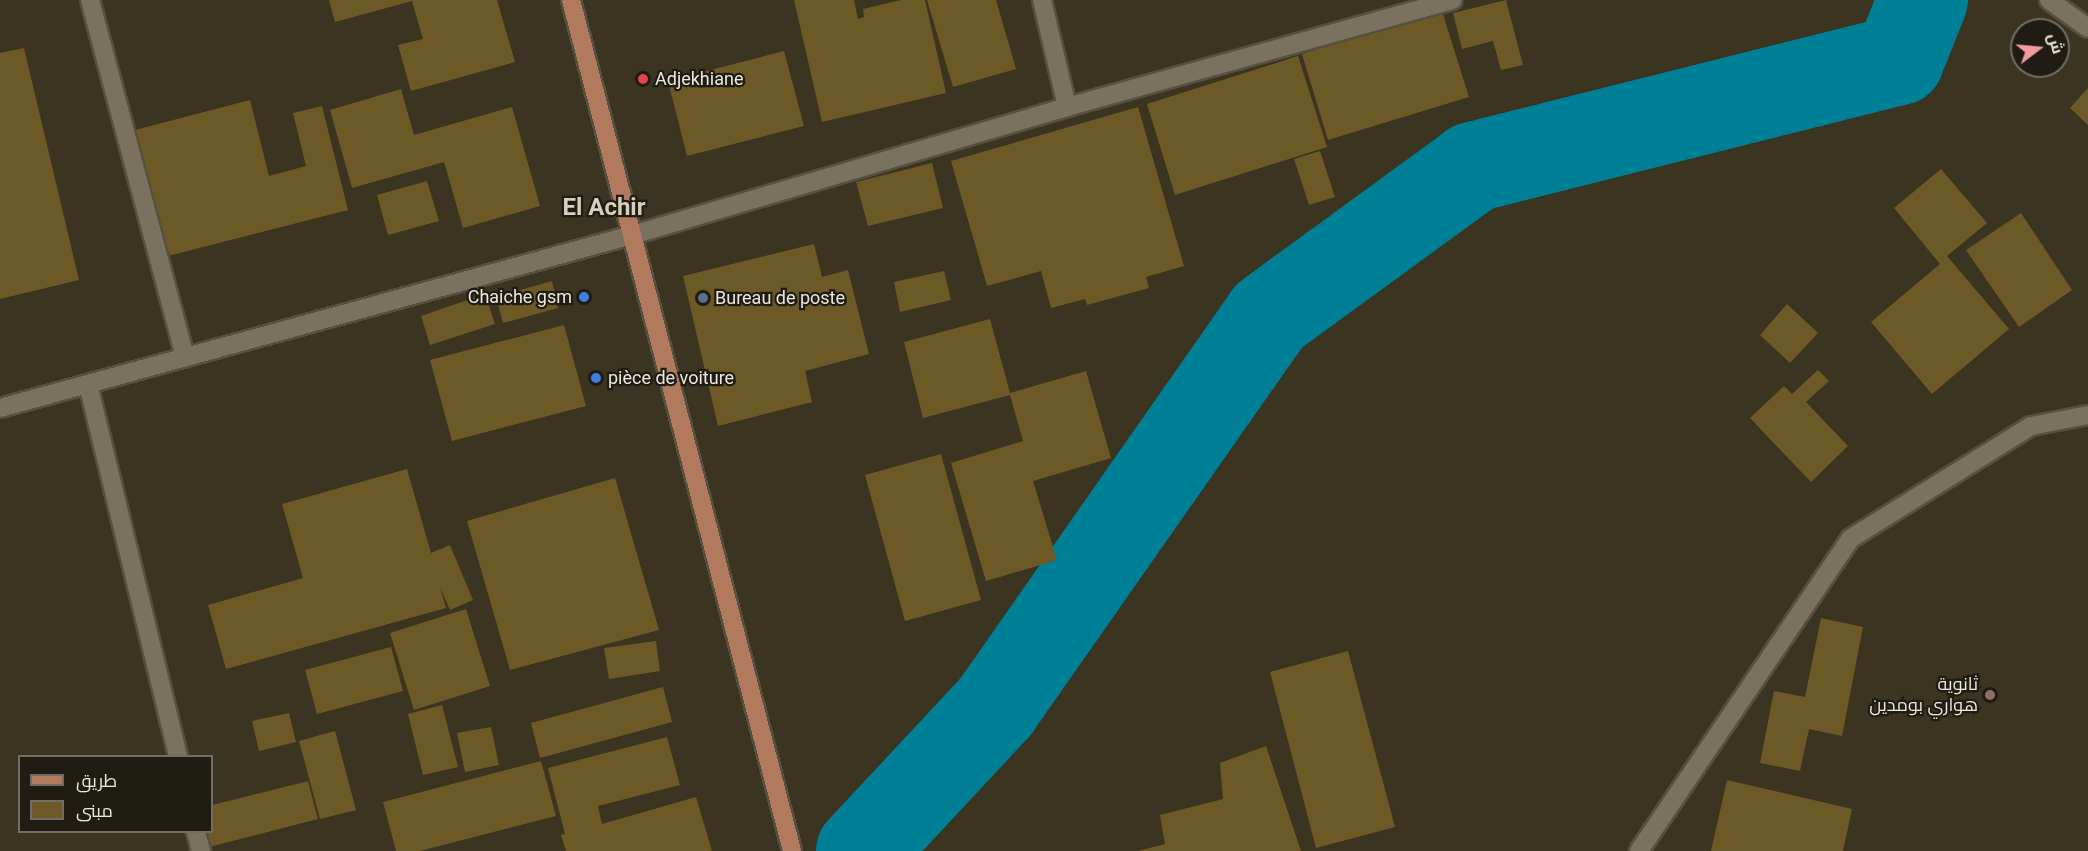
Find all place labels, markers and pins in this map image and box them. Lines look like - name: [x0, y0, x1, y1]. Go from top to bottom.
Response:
- place label: Adjekhiane: [655, 68, 743, 90]
- marker: Adjekhiane: [636, 72, 650, 86]
- place label: Chaiche gsm: [468, 286, 572, 308]
- place label: Bureau de poste: [715, 287, 845, 309]
- marker: Chaiche gsm: [577, 290, 591, 304]
- marker: Bureau de poste: [696, 291, 710, 305]
- place label: pièce de voiture: [608, 367, 734, 389]
- marker: pièce de voiture: [589, 371, 603, 385]
- place label: ثانوية هواري بومدين: [1869, 674, 1978, 716]
- marker: ثانوية هواري بومدين: [1983, 688, 1997, 702]

